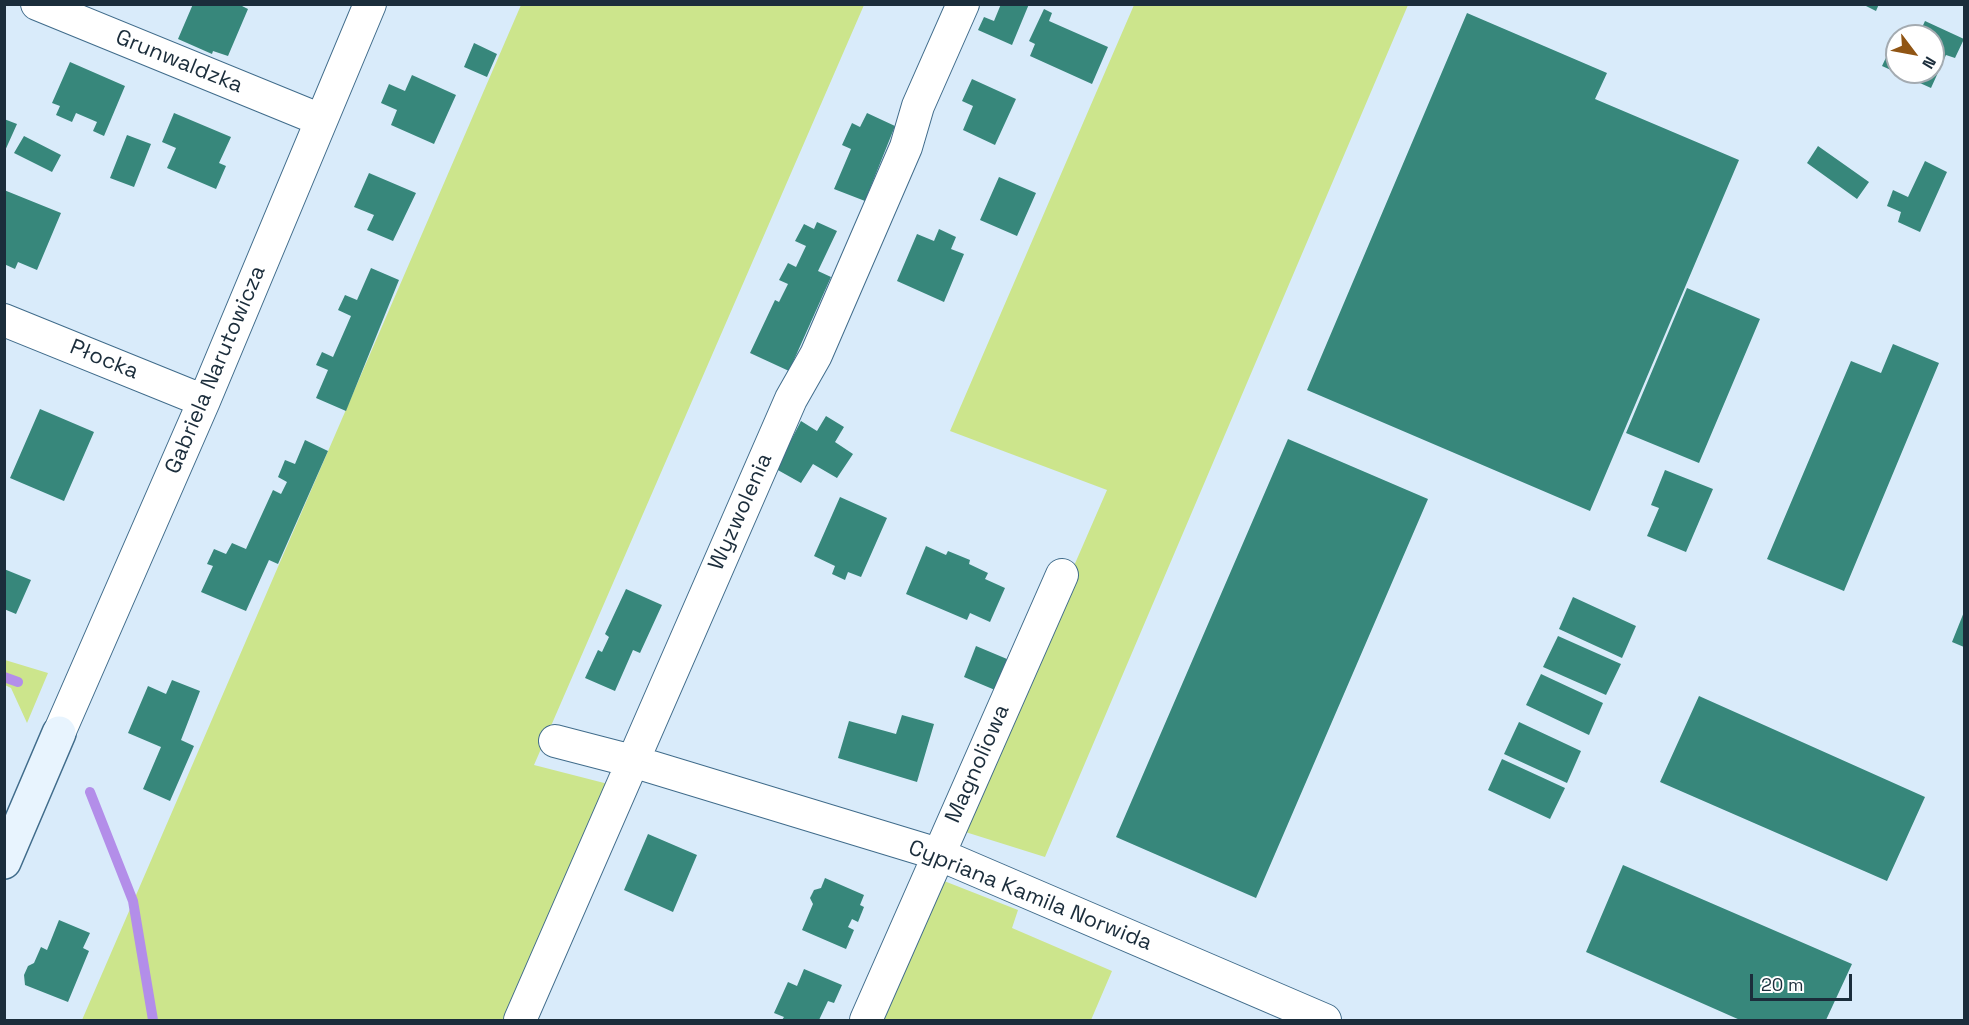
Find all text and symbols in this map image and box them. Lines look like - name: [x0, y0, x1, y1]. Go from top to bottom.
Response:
- street label: Grunwaldzka: [111, 24, 247, 100]
- north arrow: [1885, 24, 1945, 84]
- text: N: [1917, 53, 1941, 73]
- street label: Gabriela Narutowicza: [160, 262, 272, 478]
- street label: Płocka: [66, 334, 142, 386]
- street label: Wyzwolenia: [704, 450, 778, 574]
- street label: Magnoliowa: [940, 701, 1016, 827]
- street label: Cypriana Kamila Norwida: [904, 835, 1156, 957]
- scale bar: [1753, 962, 1855, 1000]
- text: 20 m: [1761, 973, 1804, 996]

